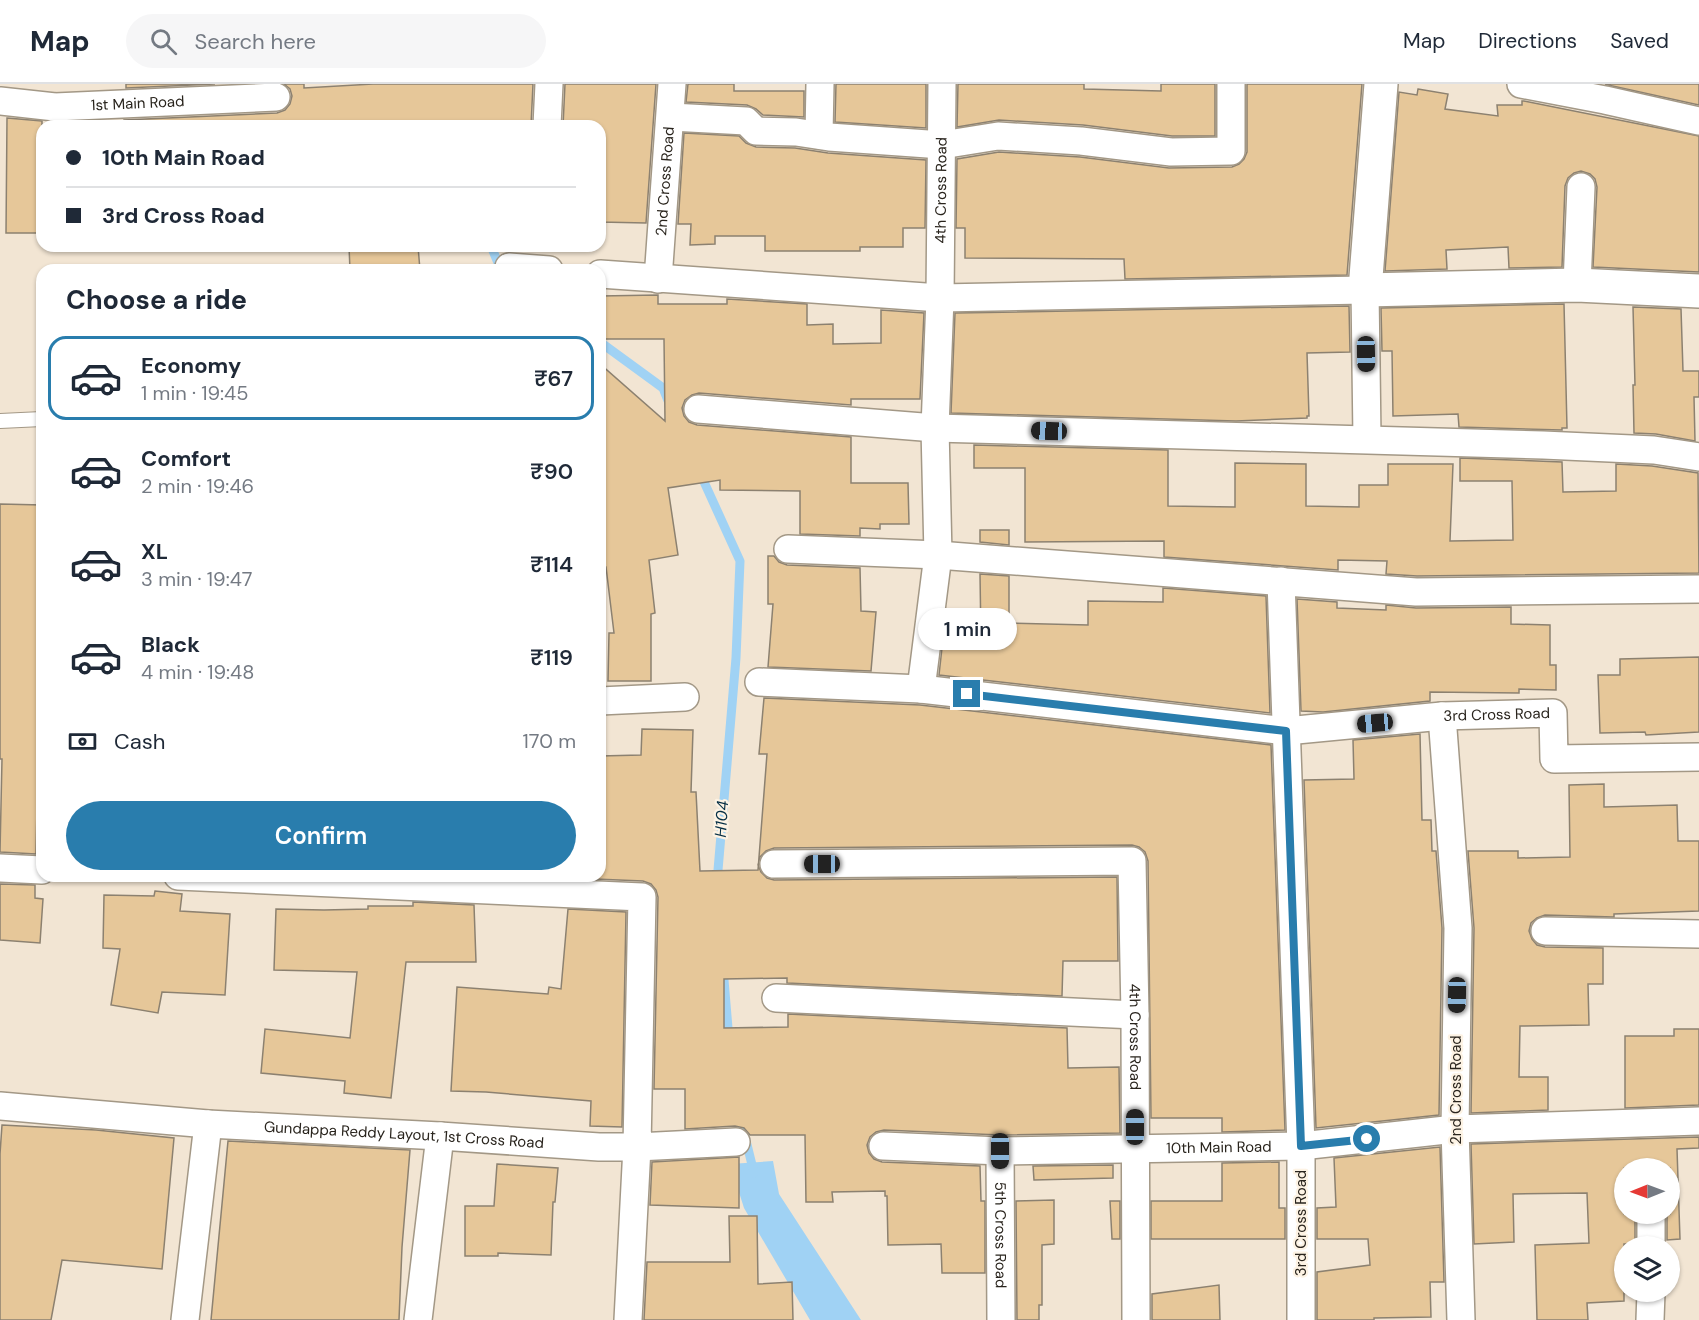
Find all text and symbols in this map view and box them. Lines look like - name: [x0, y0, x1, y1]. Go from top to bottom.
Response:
- search box: [126, 14, 546, 68]
- text: Map: [30, 23, 90, 60]
- icon: search: [147, 25, 180, 58]
- text: Search here: [195, 27, 316, 56]
- text: Map: [1403, 27, 1445, 55]
- text: Directions: [1478, 27, 1577, 55]
- text: Saved: [1610, 27, 1669, 55]
- street label: 1st Main Road: [90, 91, 185, 115]
- street label: 2nd Cross Road: [651, 126, 679, 237]
- street label: 4th Cross Road: [931, 137, 952, 244]
- text: 10th Main Road: [102, 143, 265, 172]
- text: 3rd Cross Road: [102, 201, 265, 230]
- text: Choose a ride: [66, 282, 247, 317]
- car: [1357, 336, 1375, 372]
- icon: car: [69, 351, 123, 405]
- text: Economy: [141, 351, 241, 380]
- text: ₹67: [534, 364, 573, 393]
- text: 1 min · 19:45: [141, 380, 248, 406]
- car: [1031, 421, 1067, 441]
- icon: car: [69, 444, 123, 498]
- text: Comfort: [141, 444, 231, 473]
- text: ₹90: [530, 457, 573, 486]
- text: 2 min · 19:46: [141, 473, 254, 499]
- icon: car: [69, 537, 123, 591]
- text: XL: [141, 537, 168, 566]
- text: ₹114: [530, 550, 573, 579]
- text: 3 min · 19:47: [141, 566, 253, 592]
- callout: 1 min: [918, 607, 1016, 649]
- text: 1 min: [944, 616, 991, 642]
- icon: car: [69, 630, 123, 684]
- text: Black: [141, 630, 200, 659]
- text: ₹119: [530, 643, 573, 672]
- text: 4 min · 19:48: [141, 659, 254, 685]
- route end: [953, 680, 980, 707]
- street label: 3rd Cross Road: [1443, 703, 1550, 726]
- car: [1356, 712, 1394, 734]
- icon: cash: [66, 725, 99, 758]
- text: Cash: [114, 727, 165, 756]
- text: 170 m: [523, 728, 576, 754]
- water label: H104: [710, 800, 733, 838]
- button: Confirm: [66, 801, 576, 870]
- car: [804, 855, 840, 873]
- car: [1448, 977, 1466, 1013]
- street label: 4th Cross Road: [1124, 983, 1145, 1090]
- street label: 2nd Cross Road: [1446, 1035, 1466, 1145]
- car: [1126, 1109, 1144, 1145]
- street label: Gundappa Reddy Layout, 1st Cross Road: [263, 1117, 545, 1153]
- route start: [1353, 1125, 1380, 1152]
- car: [991, 1133, 1009, 1169]
- street label: 10th Main Road: [1166, 1136, 1272, 1158]
- north arrow: [1614, 1158, 1680, 1224]
- map controls: [1614, 1158, 1680, 1302]
- street label: 3rd Cross Road: [1291, 1170, 1311, 1276]
- street label: 5th Cross Road: [990, 1182, 1011, 1288]
- button: layers: [1614, 1236, 1680, 1302]

